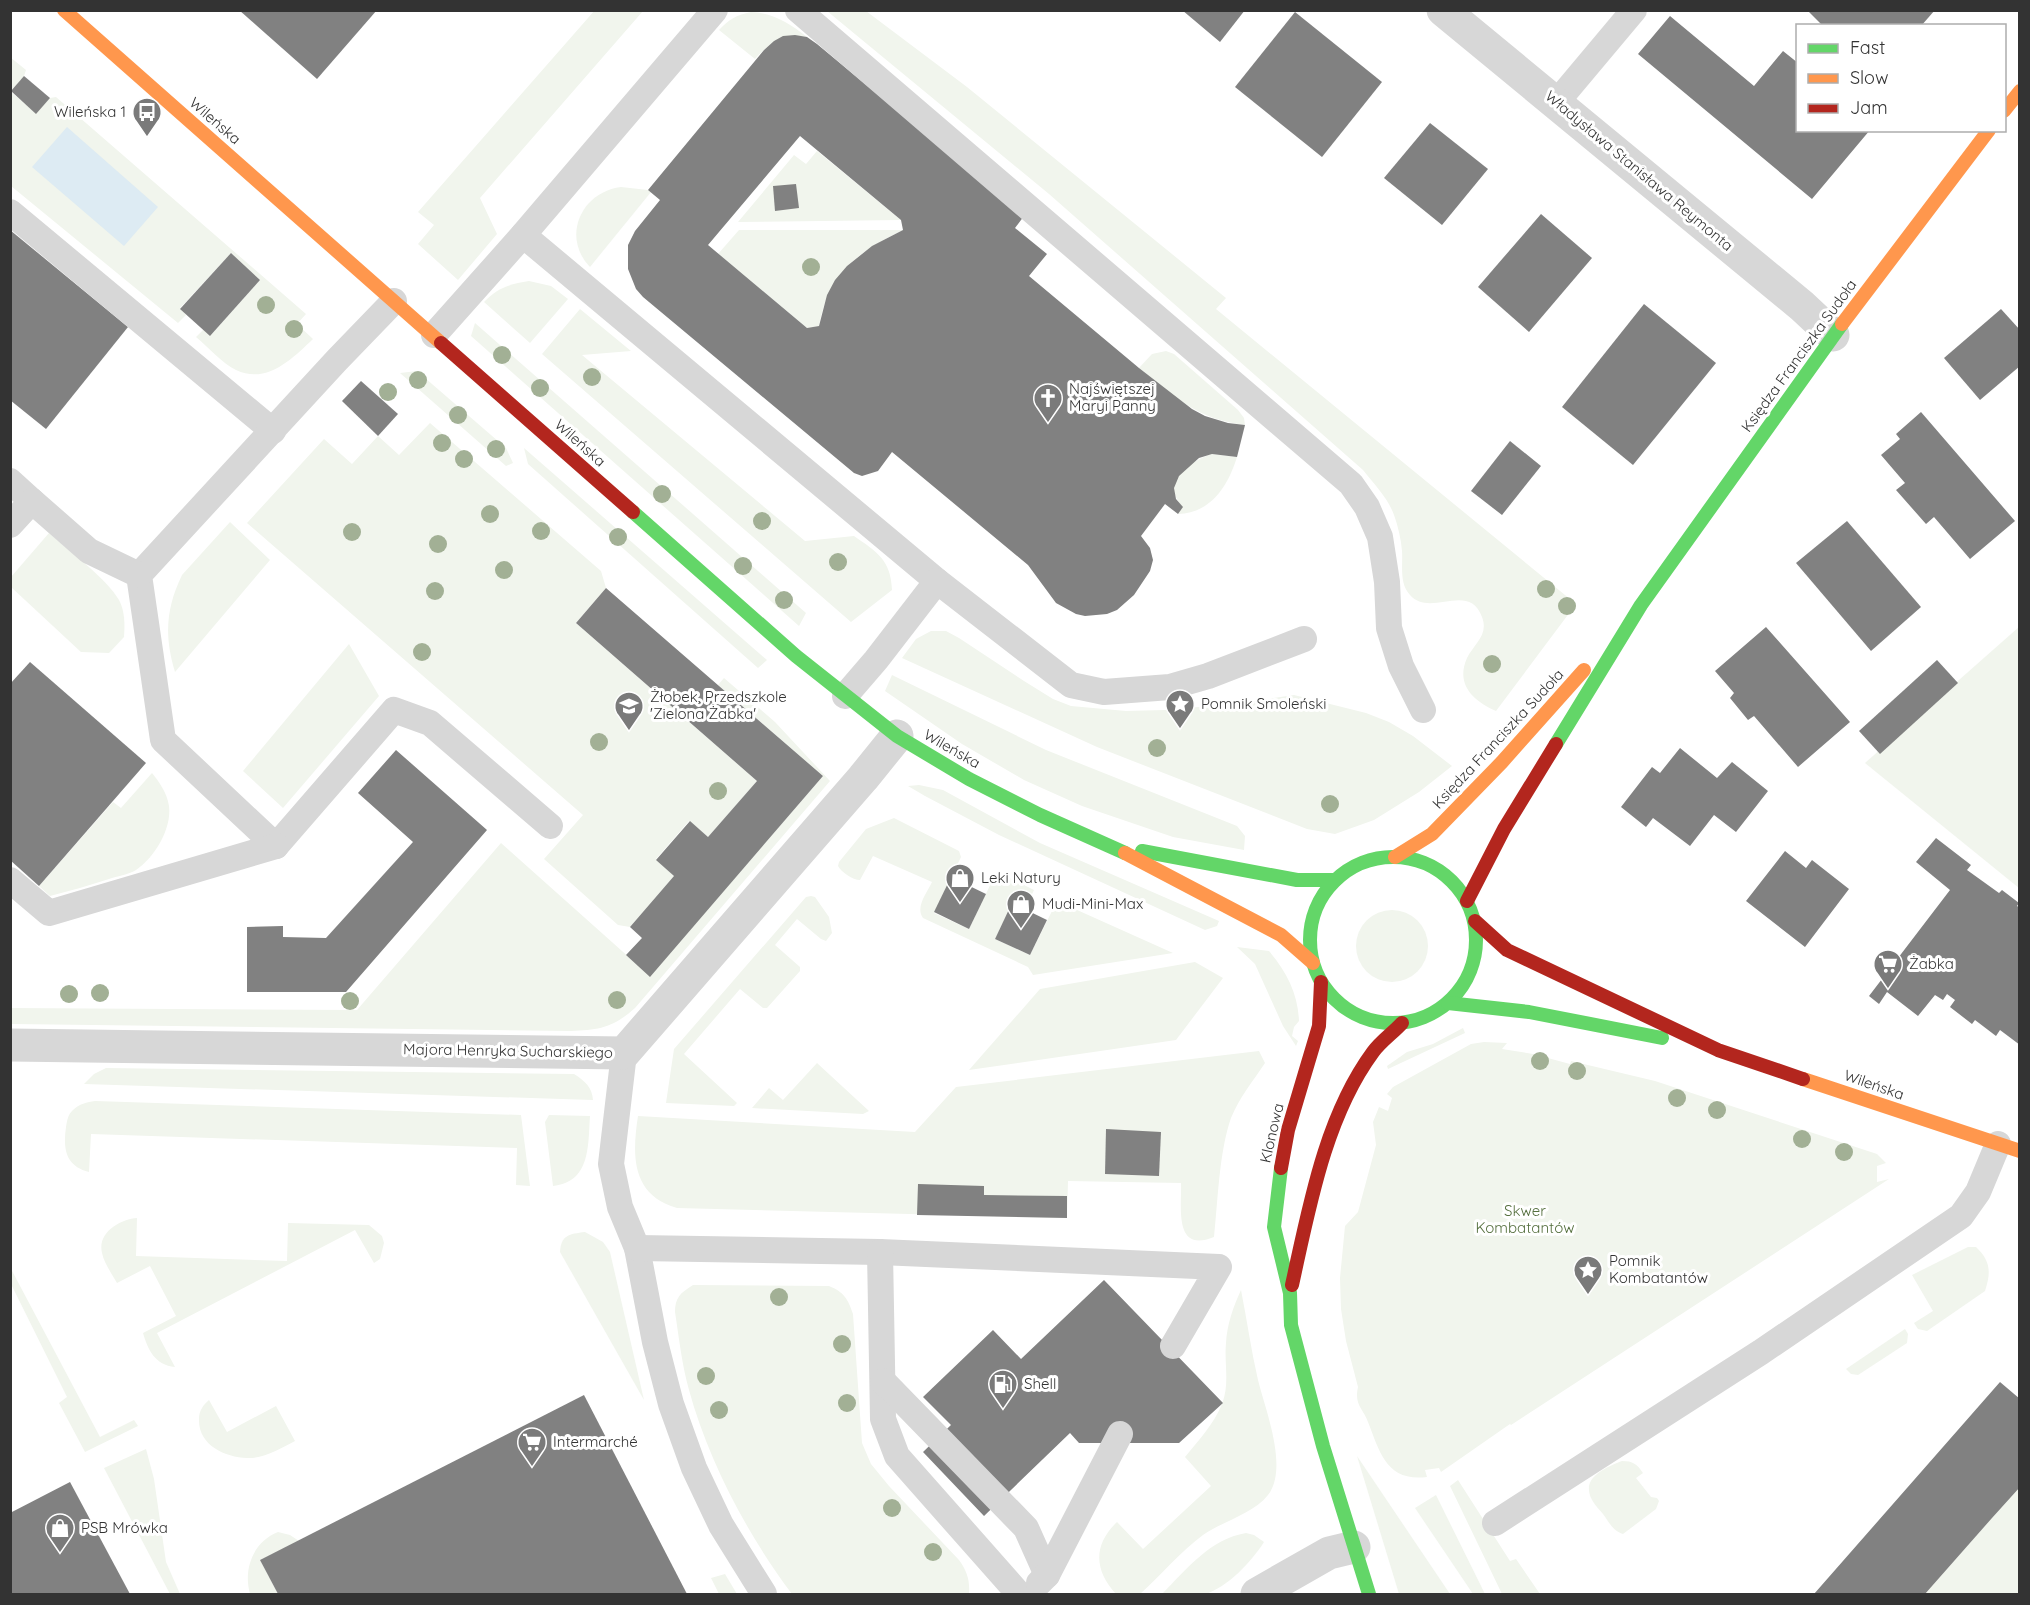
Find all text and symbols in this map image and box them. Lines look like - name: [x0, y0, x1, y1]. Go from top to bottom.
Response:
- legend: [1796, 24, 2006, 132]
- text: Fast: [1850, 36, 1885, 59]
- text: Slow: [1850, 66, 1888, 89]
- street label: Władysława Stanisława Reymonta: [1541, 86, 1737, 255]
- street label: Wileńska: [186, 93, 245, 148]
- bus stop icon: Wileńska 1: [131, 96, 163, 138]
- text: Jam: [1850, 96, 1888, 119]
- place label: Wileńska 1: [54, 102, 126, 121]
- street label: Księdza Franciszka Sudoła: [1737, 276, 1860, 436]
- place label: Najświętszej Maryi Panny: [1069, 379, 1156, 415]
- church icon: Najświętszej Maryi Panny: [1032, 382, 1064, 424]
- street label: Wileńska: [551, 415, 610, 471]
- street label: Księdza Franciszka Sudoła: [1428, 665, 1567, 812]
- place label: Żłobek, Przedszkole 'Zielona Żabka': [650, 687, 787, 723]
- place icon: Pomnik Smoleński: [1164, 688, 1196, 730]
- school or university icon: Żłobek, Przedszkole 'Zielona Żabka': [613, 690, 645, 732]
- place label: Pomnik Smoleński: [1201, 694, 1326, 713]
- street label: Wileńska: [921, 725, 984, 772]
- shop icon: Leki Natury: [944, 862, 976, 904]
- place label: Leki Natury: [981, 868, 1061, 887]
- shop icon: Mudi-Mini-Max: [1005, 888, 1037, 930]
- place label: Mudi-Mini-Max: [1042, 894, 1143, 913]
- supermarket icon: Żabka: [1872, 948, 1904, 990]
- place label: Żabka: [1909, 954, 1954, 973]
- street label: Majora Henryka Sucharskiego: [403, 1039, 613, 1062]
- street label: Wileńska: [1842, 1065, 1907, 1104]
- street label: Klonowa: [1255, 1101, 1288, 1165]
- park label: Skwer Kombatantów: [1475, 1201, 1575, 1237]
- place label: Pomnik Kombatantów: [1609, 1251, 1708, 1287]
- place icon: Pomnik Kombatantów: [1572, 1254, 1604, 1296]
- fuel station icon: Shell: [987, 1368, 1019, 1410]
- place label: Shell: [1024, 1374, 1056, 1393]
- supermarket icon: Intermarché: [516, 1426, 548, 1468]
- place label: Intermarché: [553, 1432, 638, 1451]
- shop icon: PSB Mrówka: [44, 1512, 76, 1554]
- place label: PSB Mrówka: [81, 1518, 168, 1537]

